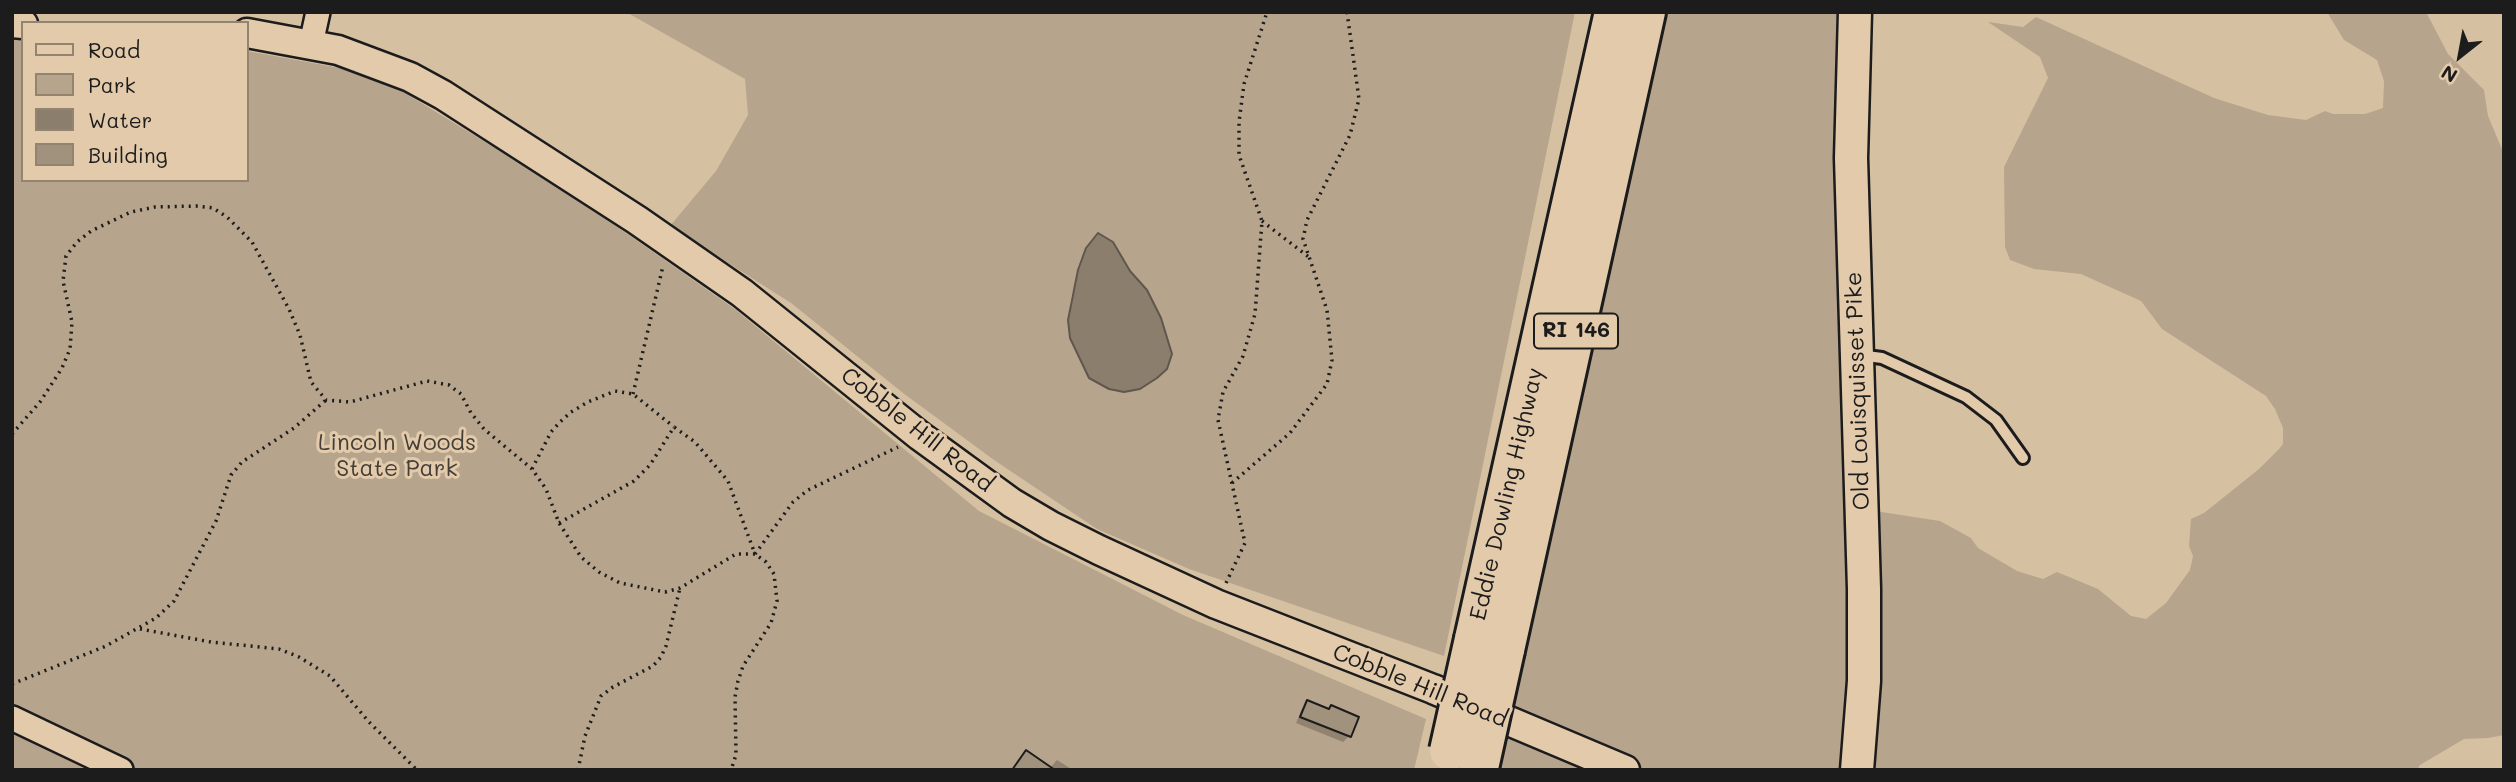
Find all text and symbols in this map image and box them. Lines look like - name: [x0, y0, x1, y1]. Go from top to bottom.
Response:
- legend: [21, 21, 248, 182]
- north arrow: [2425, 21, 2495, 91]
- text: Road: [88, 36, 140, 63]
- text: N: [2436, 60, 2462, 89]
- text: Park: [88, 71, 136, 98]
- text: Water: [88, 106, 152, 133]
- text: Building: [88, 141, 168, 168]
- street label: Old Louisquisset Pike: [1840, 271, 1876, 511]
- road number: RI 146: [1534, 314, 1618, 348]
- street label: Cobble Hill Road: [835, 362, 999, 498]
- street label: Eddie Dowling Highway: [1464, 365, 1550, 623]
- park label: Lincoln Woods State Park: [318, 429, 476, 483]
- street label: Cobble Hill Road: [1328, 638, 1512, 734]

